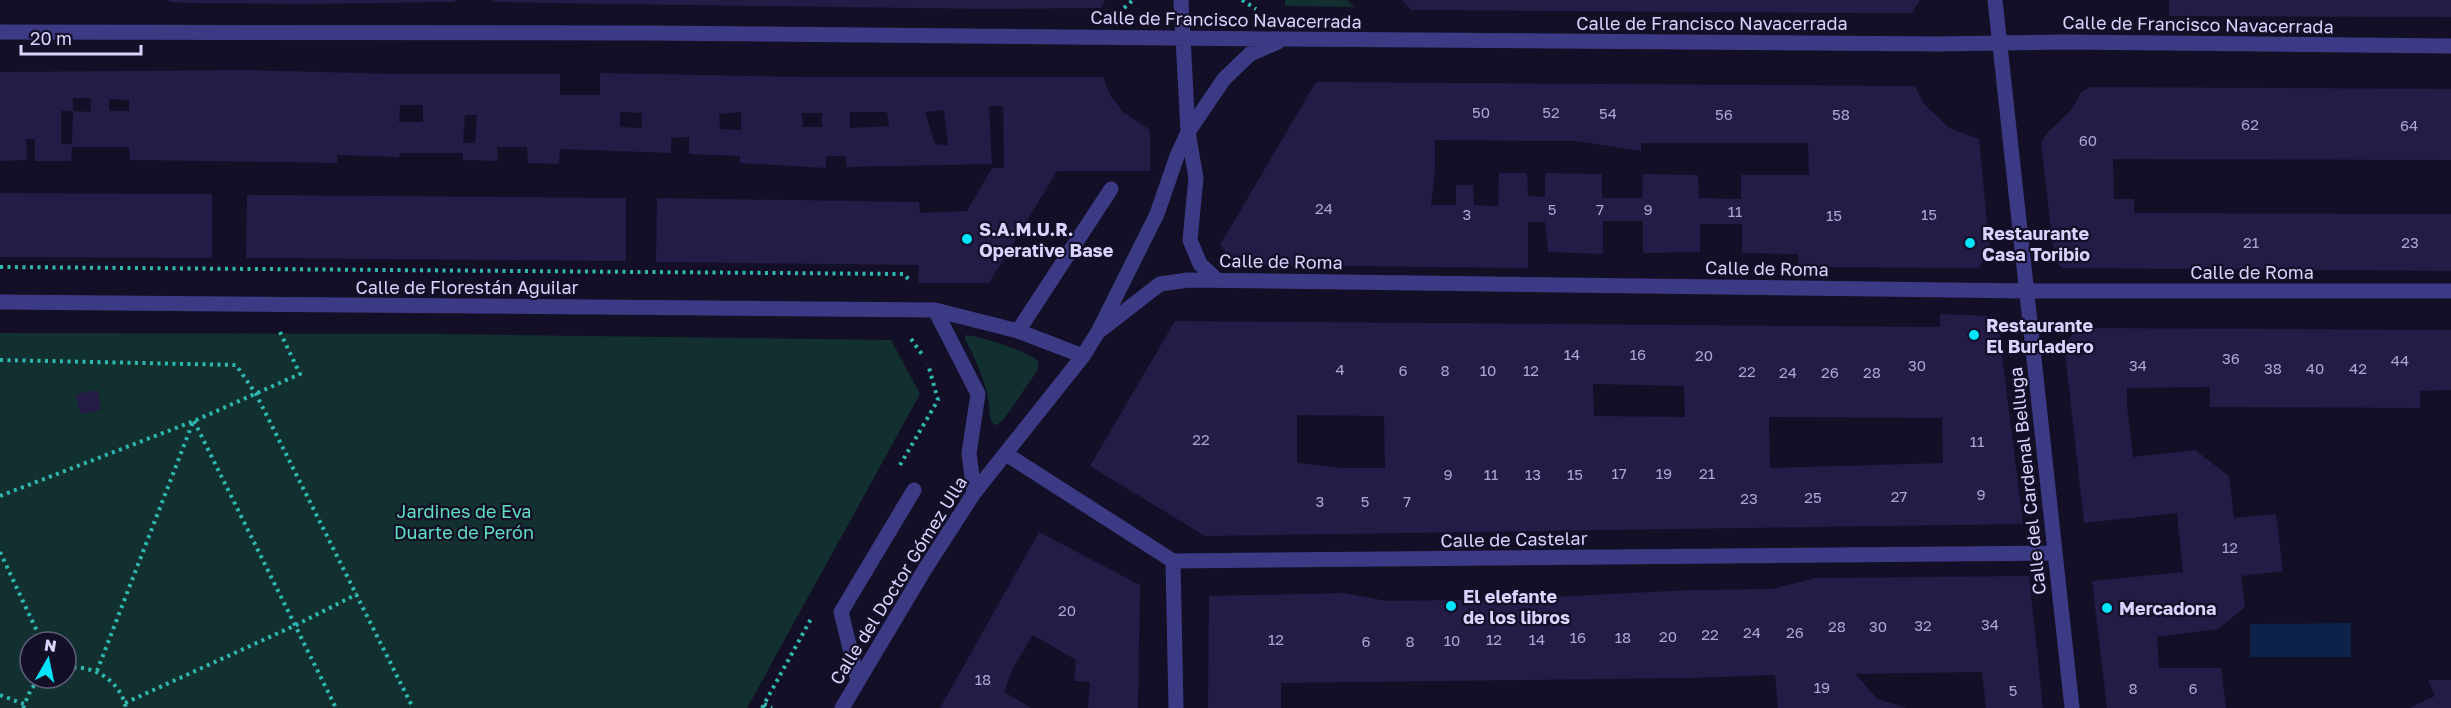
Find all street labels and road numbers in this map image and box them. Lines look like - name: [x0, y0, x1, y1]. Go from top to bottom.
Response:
- street label: Calle de Francisco Navacerrada: [1090, 6, 1362, 32]
- street label: Calle de Francisco Navacerrada: [2062, 11, 2334, 37]
- street label: Calle de Francisco Navacerrada: [1576, 12, 1848, 34]
- street label: Calle de Roma: [1219, 249, 1343, 273]
- street label: Calle de Roma: [1705, 256, 1829, 280]
- street label: Calle de Roma: [2190, 261, 2314, 283]
- street label: Calle de Florestán Aguilar: [355, 276, 579, 298]
- street label: Calle del Cardenal Belluga: [2004, 366, 2050, 596]
- street label: Calle del Doctor Gómez Ulla: [825, 472, 971, 688]
- street label: Calle de Castelar: [1440, 527, 1588, 551]

